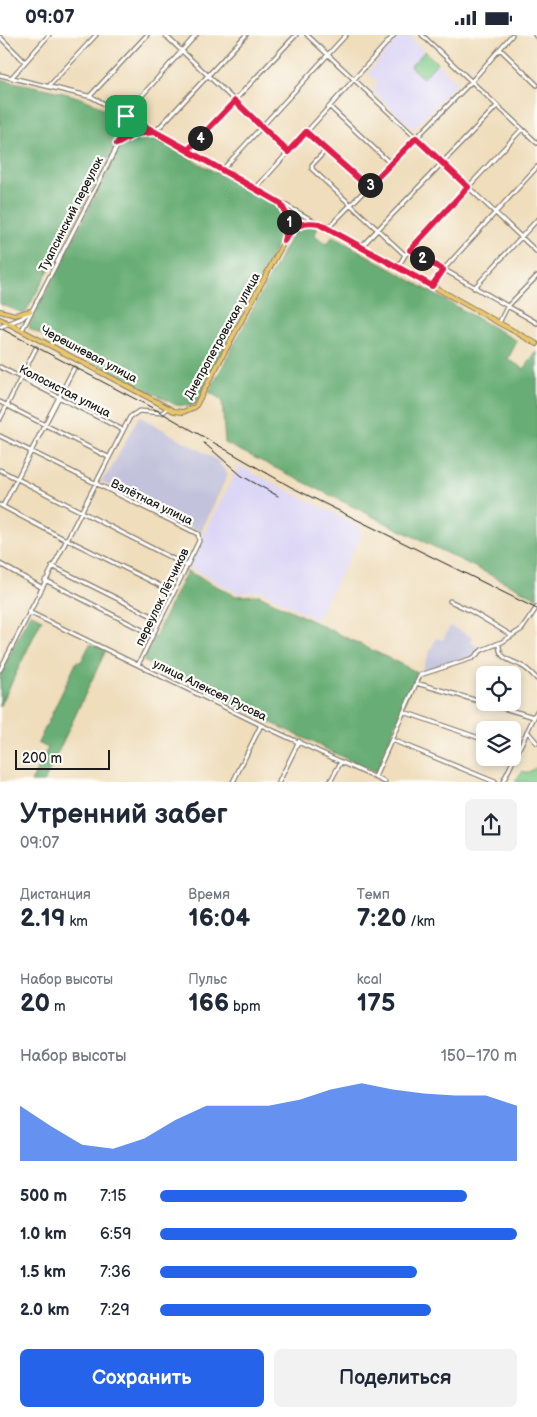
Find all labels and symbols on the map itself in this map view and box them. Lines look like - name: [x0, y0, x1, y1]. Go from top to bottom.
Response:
- pin: [105, 95, 147, 137]
- pin: 4: [188, 125, 212, 151]
- street label: Туапсинский переулок: [36, 154, 107, 274]
- pin: 3: [358, 173, 382, 197]
- pin: 1: [276, 209, 302, 235]
- pin: 2: [410, 245, 434, 271]
- street label: Днепропетровская улица: [181, 270, 264, 402]
- street label: Черешневая улица: [38, 323, 140, 386]
- street label: Колосистая улица: [16, 362, 113, 421]
- street label: Взлётная улица: [108, 476, 195, 529]
- street label: переулок Лётчиков: [132, 545, 193, 648]
- street label: улица Алексея Русова: [151, 656, 269, 724]
- scale bar: [15, 747, 110, 770]

